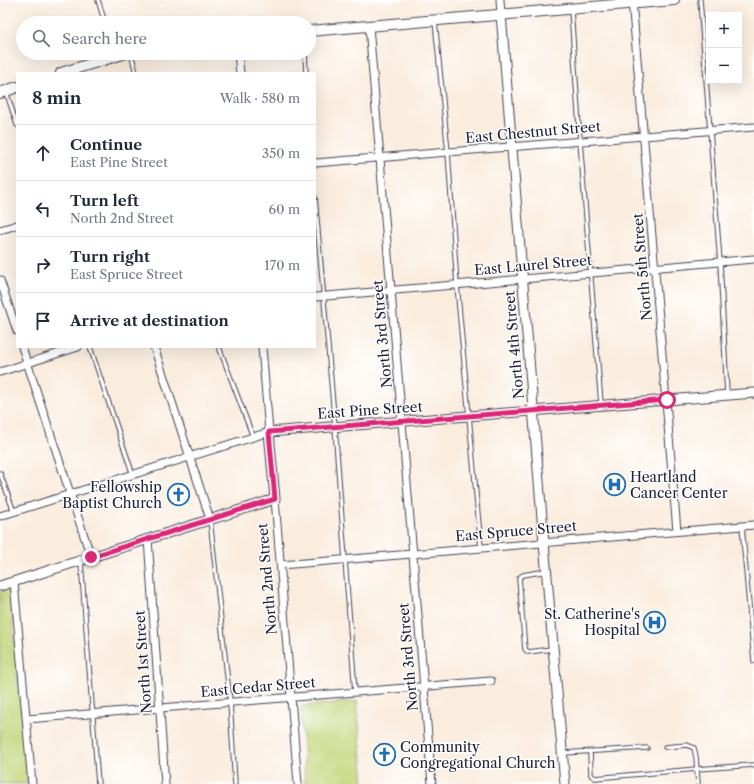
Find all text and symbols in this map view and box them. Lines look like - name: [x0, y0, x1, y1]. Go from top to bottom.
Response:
- map controls: [706, 12, 742, 84]
- button: +: [706, 12, 742, 48]
- search box: [16, 16, 316, 60]
- icon: search: [30, 27, 52, 49]
- text: Search here: [62, 29, 147, 48]
- button: −: [706, 48, 742, 84]
- text: 8 min: [32, 88, 81, 108]
- text: Walk · 580 m: [220, 90, 300, 106]
- street label: East Chestnut Street: [465, 117, 601, 147]
- text: Continue: [70, 135, 142, 154]
- icon: ahead: [32, 142, 54, 164]
- text: 350 m: [262, 145, 300, 161]
- text: East Pine Street: [70, 154, 168, 170]
- text: Turn left: [70, 191, 139, 210]
- icon: left: [32, 198, 54, 220]
- text: 60 m: [269, 201, 300, 217]
- text: North 2nd Street: [70, 210, 174, 226]
- street label: North 5th Street: [628, 212, 656, 322]
- text: Turn right: [70, 247, 150, 266]
- street label: East Laurel Street: [473, 251, 593, 279]
- icon: right: [32, 254, 54, 276]
- text: 170 m: [264, 257, 300, 273]
- text: East Spruce Street: [70, 266, 183, 282]
- street label: North 3rd Street: [368, 279, 396, 389]
- street label: North 4th Street: [500, 290, 528, 400]
- icon: arrive: [32, 310, 54, 332]
- text: Arrive at destination: [70, 311, 229, 330]
- route start: [658, 391, 676, 409]
- street label: East Pine Street: [317, 397, 423, 423]
- place label: Heartland Cancer Center: [630, 468, 728, 502]
- hospital icon: Heartland Cancer Center: [602, 472, 628, 498]
- place label: Fellowship Baptist Church: [62, 478, 162, 512]
- church icon: Fellowship Baptist Church: [165, 482, 191, 508]
- street label: East Spruce Street: [455, 517, 578, 545]
- street label: North 2nd Street: [253, 522, 281, 636]
- route end: [82, 548, 100, 566]
- street label: North 3rd Street: [394, 602, 422, 712]
- place label: St. Catherine's Hospital: [544, 605, 640, 639]
- hospital icon: St. Catherine's Hospital: [642, 609, 668, 635]
- street label: North 1st Street: [130, 610, 156, 714]
- street label: East Cedar Street: [200, 673, 316, 701]
- place label: Community Congregational Church: [400, 738, 556, 772]
- church icon: Community Congregational Church: [371, 742, 397, 768]

